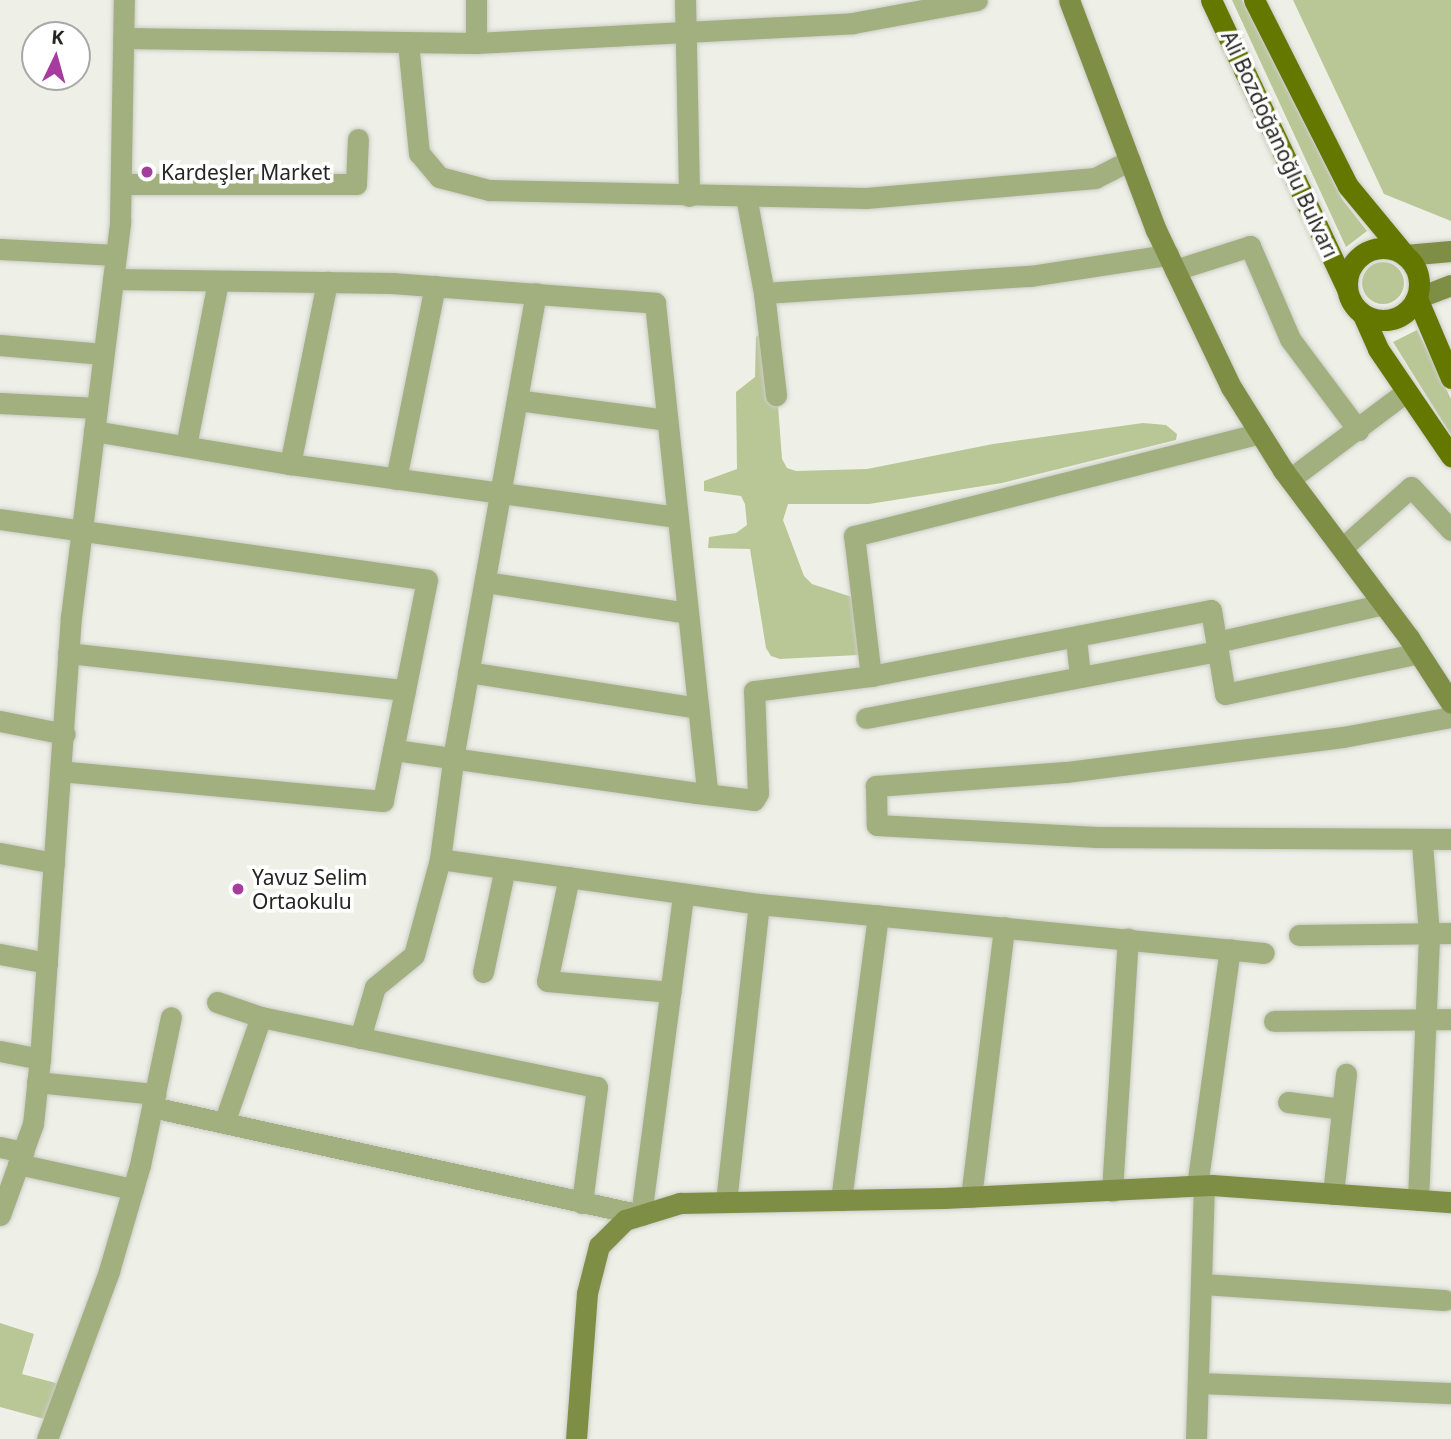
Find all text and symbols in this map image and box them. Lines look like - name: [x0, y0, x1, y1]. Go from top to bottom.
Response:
- north arrow: [21, 21, 91, 91]
- text: K: [50, 24, 65, 51]
- street label: Ali Bozdoğanoğlu Bulvarı: [1216, 27, 1344, 261]
- place label: Kardeşler Market: [161, 159, 330, 185]
- marker: Kardeşler Market: [139, 164, 155, 180]
- place label: Yavuz Selim Ortaokulu: [252, 864, 367, 914]
- marker: Yavuz Selim Ortaokulu: [230, 881, 246, 897]

